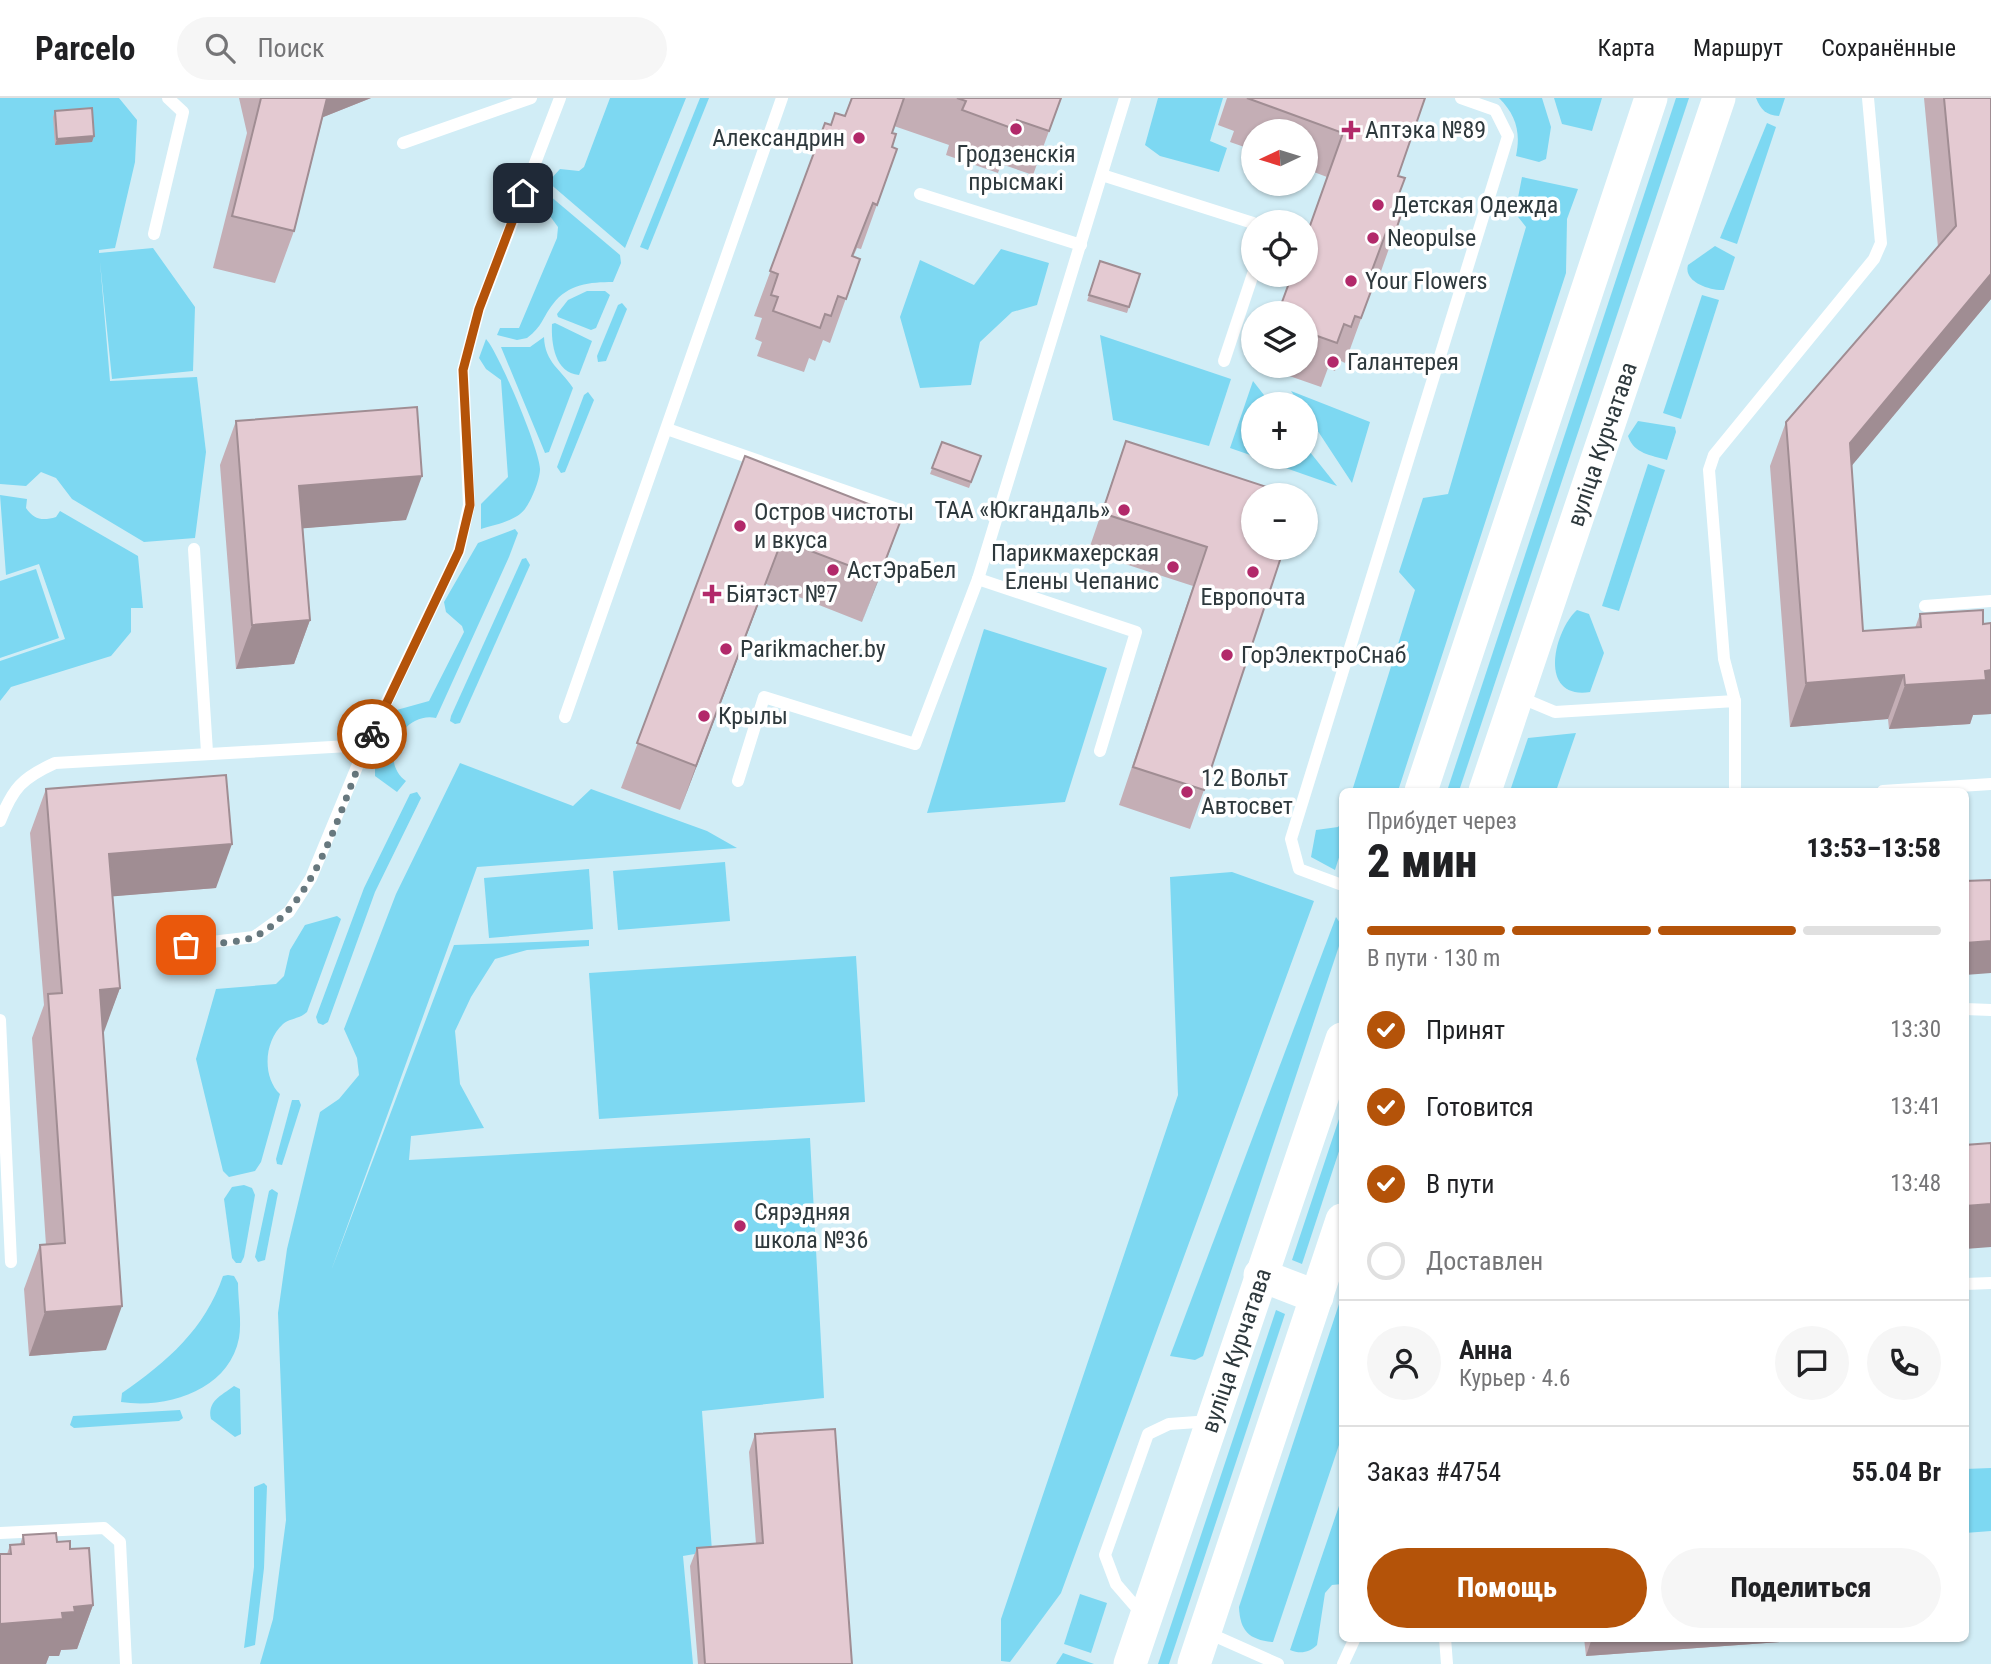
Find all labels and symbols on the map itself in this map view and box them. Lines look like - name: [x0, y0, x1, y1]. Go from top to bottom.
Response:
- place label: Аптэка №89: [1365, 116, 1486, 144]
- north arrow: [1241, 119, 1318, 196]
- marker: Гродзенскія прысмакі: [1008, 121, 1024, 137]
- marker: Аптэка №89: [1343, 122, 1359, 138]
- place label: Александрин: [712, 124, 845, 152]
- marker: Александрин: [851, 130, 867, 146]
- place label: Гродзенскія прысмакі: [956, 140, 1076, 196]
- pin: [493, 163, 553, 223]
- place label: Детская Одежда: [1392, 191, 1558, 219]
- marker: Детская Одежда: [1370, 197, 1386, 213]
- place label: Neopulse: [1387, 224, 1476, 252]
- marker: Neopulse: [1365, 230, 1381, 246]
- place label: Your Flowers: [1365, 267, 1488, 295]
- marker: Your Flowers: [1343, 273, 1359, 289]
- place label: Галантерея: [1347, 348, 1459, 376]
- marker: Галантерея: [1325, 354, 1341, 370]
- street label: вуліца Курчатава: [1561, 358, 1643, 530]
- place label: ТАА «Юкгандаль»: [935, 496, 1110, 524]
- place label: Остров чистоты и вкуса: [754, 498, 914, 554]
- marker: ТАА «Юкгандаль»: [1116, 502, 1132, 518]
- marker: Остров чистоты и вкуса: [732, 518, 748, 534]
- place label: Парикмахерская Елены Чепанис: [991, 539, 1159, 595]
- place label: АстЭраБел: [847, 556, 956, 584]
- marker: Парикмахерская Елены Чепанис: [1165, 559, 1181, 575]
- marker: АстЭраБел: [825, 562, 841, 578]
- marker: Европочта: [1245, 564, 1261, 580]
- place label: Біятэст №7: [726, 580, 838, 608]
- place label: Европочта: [1200, 583, 1306, 611]
- marker: Біятэст №7: [704, 586, 720, 602]
- place label: Parikmacher.by: [740, 635, 886, 663]
- marker: Parikmacher.by: [718, 641, 734, 657]
- place label: ГорЭлектроСнаб: [1241, 641, 1406, 669]
- marker: ГорЭлектроСнаб: [1219, 647, 1235, 663]
- courier: [337, 699, 407, 769]
- place label: Крылы: [718, 702, 788, 730]
- marker: Крылы: [696, 708, 712, 724]
- place label: 12 Вольт Автосвет: [1201, 764, 1293, 820]
- marker: 12 Вольт Автосвет: [1179, 784, 1195, 800]
- pin: [156, 915, 216, 975]
- place label: Сярэдняя школа №36: [754, 1198, 868, 1254]
- marker: Сярэдняя школа №36: [732, 1218, 748, 1234]
- street label: вуліца Курчатава: [1195, 1265, 1277, 1436]

